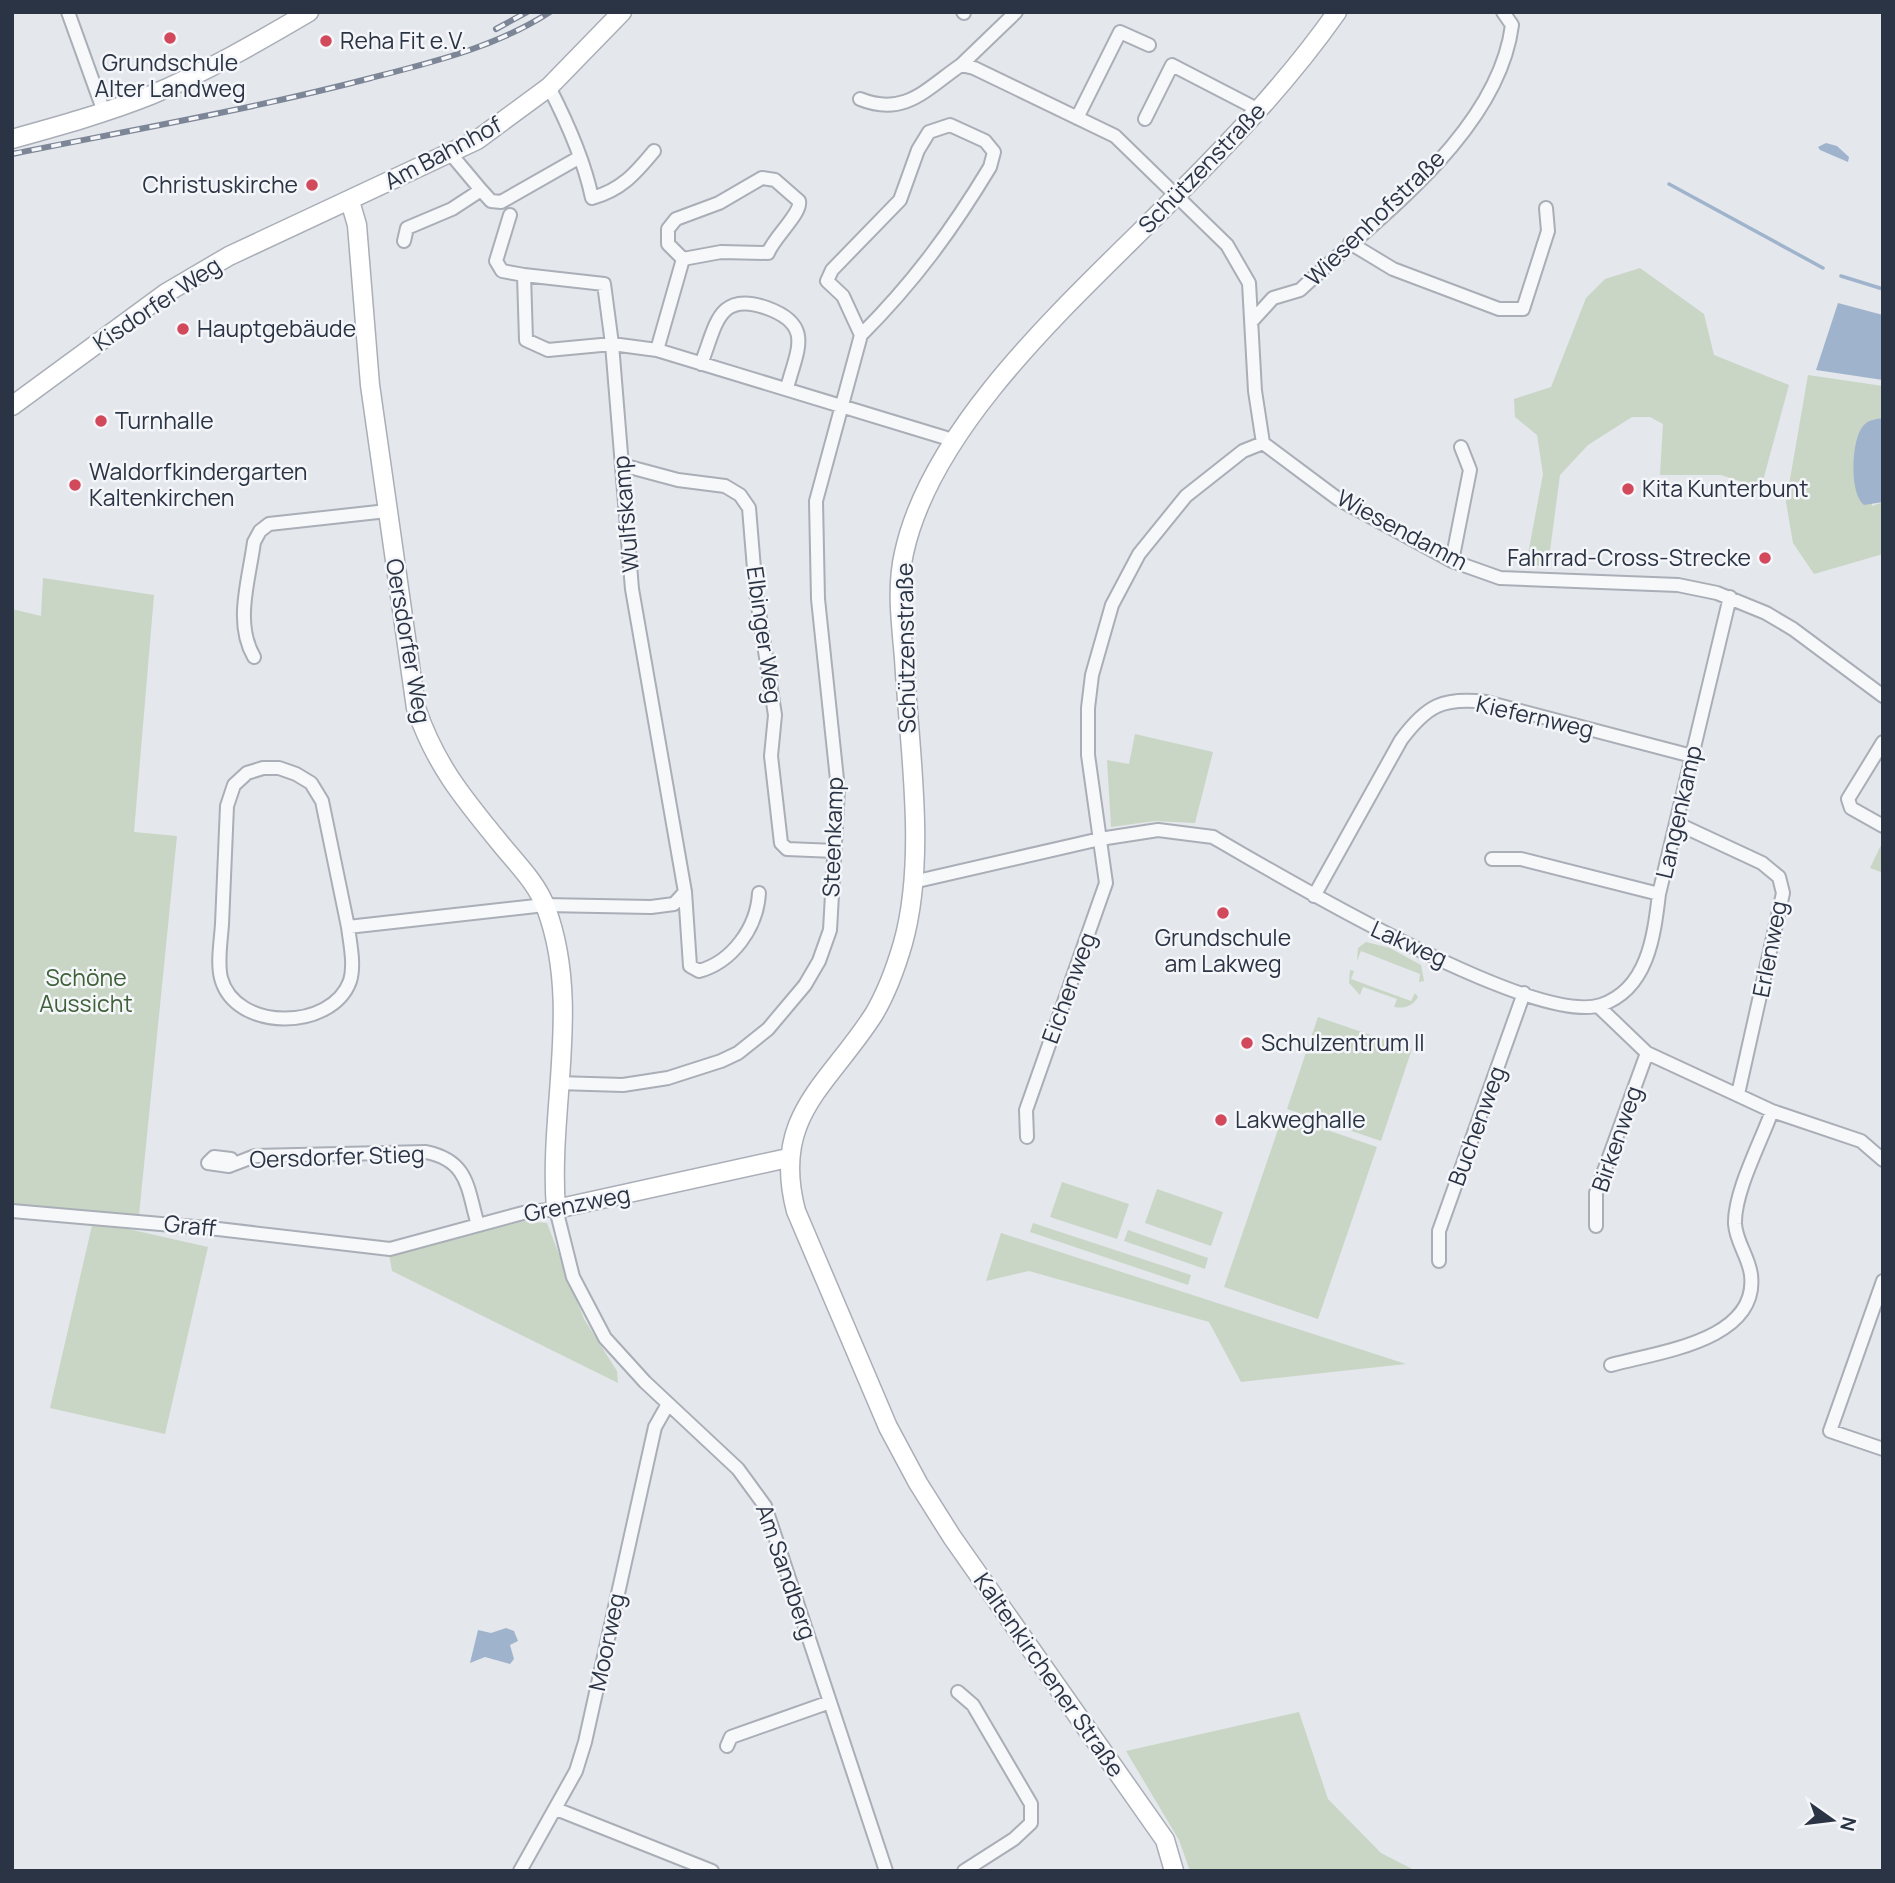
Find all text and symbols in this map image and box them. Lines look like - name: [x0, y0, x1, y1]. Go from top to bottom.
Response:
- place label: Reha Fit e.V.: [340, 24, 467, 56]
- marker: Grundschule Alter Landweg: [162, 30, 178, 46]
- marker: Reha Fit e.V.: [318, 33, 334, 49]
- place label: Grundschule Alter Landweg: [94, 46, 246, 104]
- street label: Schützenstraße: [1131, 95, 1272, 240]
- street label: Am Bahnhof: [378, 108, 507, 196]
- street label: Wiesenhofstraße: [1297, 142, 1451, 292]
- place label: Christuskirche: [143, 168, 298, 200]
- marker: Christuskirche: [304, 177, 320, 193]
- street label: Kisdorfer Weg: [86, 249, 227, 358]
- place label: Hauptgebäude: [197, 312, 356, 344]
- marker: Hauptgebäude: [175, 321, 191, 337]
- place label: Turnhalle: [115, 404, 214, 436]
- marker: Turnhalle: [93, 413, 109, 429]
- street label: Wulfskamp: [604, 454, 646, 574]
- place label: Waldorfkindergarten Kaltenkirchen: [89, 455, 307, 513]
- place label: Kita Kunterbunt: [1642, 472, 1808, 504]
- marker: Waldorfkindergarten Kaltenkirchen: [67, 477, 83, 493]
- street label: Wiesendamm: [1331, 481, 1474, 577]
- marker: Kita Kunterbunt: [1620, 481, 1636, 497]
- place label: Fahrrad-Cross-Strecke: [1507, 541, 1751, 573]
- marker: Fahrrad-Cross-Strecke: [1757, 550, 1773, 566]
- street label: Oersdorfer Weg: [379, 556, 439, 726]
- street label: Schützenstraße: [888, 562, 922, 734]
- street label: Elbinger Weg: [740, 564, 790, 706]
- street label: Kiefernweg: [1473, 687, 1597, 745]
- street label: Langenkamp: [1647, 742, 1709, 882]
- street label: Steenkamp: [814, 776, 850, 898]
- street label: Erlenweg: [1744, 898, 1794, 1000]
- marker: Grundschule am Lakweg: [1215, 905, 1231, 921]
- street label: Lakweg: [1366, 912, 1453, 974]
- place label: Grundschule am Lakweg: [1155, 921, 1291, 979]
- street label: Eichenweg: [1033, 928, 1103, 1048]
- park label: Schöne Aussicht: [39, 961, 133, 1019]
- place label: Schulzentrum II: [1261, 1026, 1425, 1058]
- marker: Schulzentrum II: [1239, 1035, 1255, 1051]
- street label: Buchenweg: [1440, 1061, 1513, 1190]
- street label: Birkenweg: [1583, 1081, 1649, 1196]
- place label: Lakweghalle: [1235, 1103, 1366, 1135]
- marker: Lakweghalle: [1213, 1112, 1229, 1128]
- street label: Oersdorfer Stieg: [249, 1137, 425, 1175]
- street label: Grenzweg: [521, 1177, 633, 1229]
- street label: Graff: [163, 1206, 218, 1244]
- street label: Am Sandberg: [749, 1500, 825, 1644]
- street label: Kaltenkirchener Straße: [967, 1566, 1133, 1783]
- street label: Moorweg: [580, 1590, 632, 1694]
- north arrow: [1797, 1785, 1867, 1855]
- text: N: [1834, 1814, 1863, 1834]

